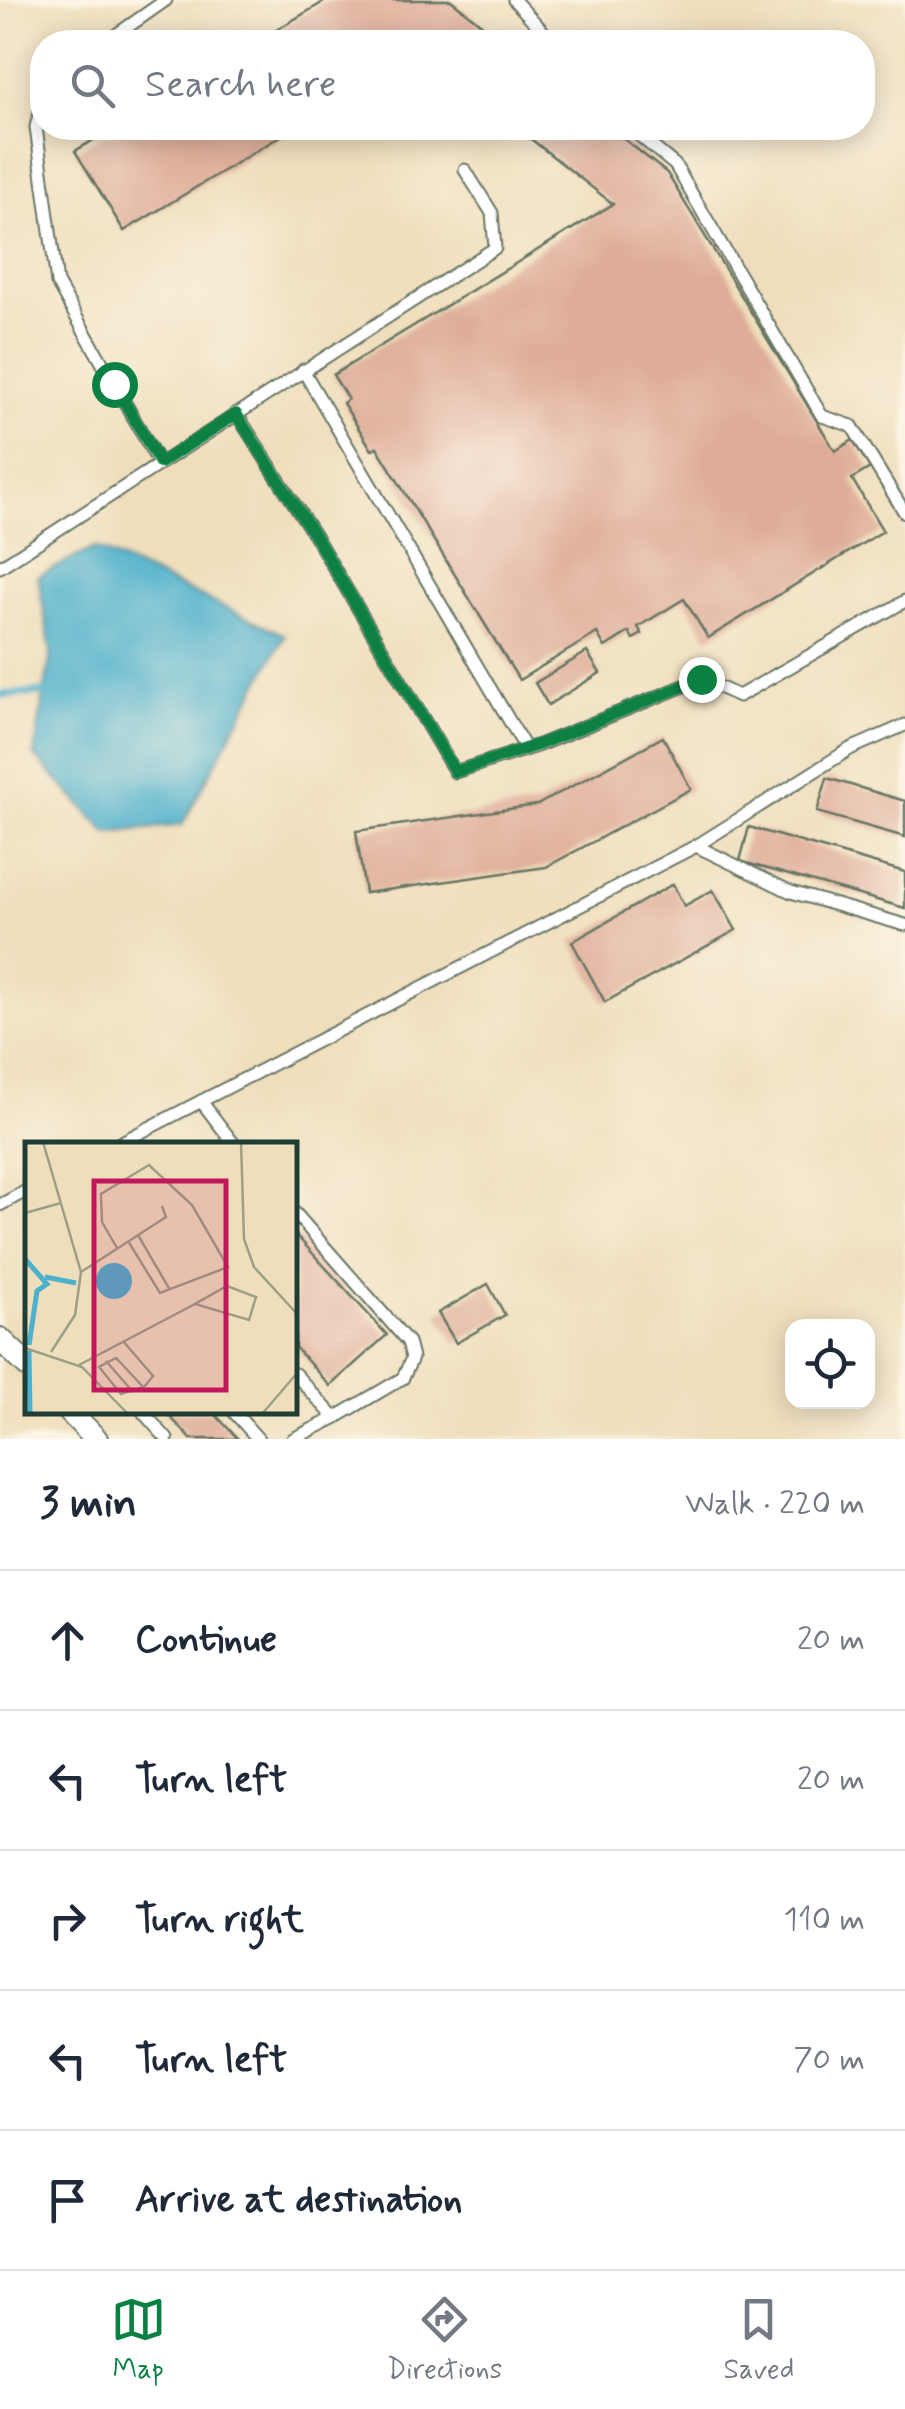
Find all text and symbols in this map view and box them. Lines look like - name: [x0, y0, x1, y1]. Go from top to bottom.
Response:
- search box: [30, 30, 875, 140]
- icon: search: [65, 58, 120, 113]
- text: Search here: [145, 61, 336, 110]
- route start: [92, 362, 138, 408]
- route end: [679, 657, 725, 703]
- inset map: [25, 1142, 298, 1414]
- map controls: [785, 1319, 875, 1409]
- button: locate: [785, 1319, 875, 1409]
- text: 3 min: [40, 1477, 137, 1532]
- text: Walk · 220 m: [685, 1483, 865, 1525]
- icon: ahead: [40, 1613, 95, 1668]
- text: Continue: [135, 1616, 277, 1665]
- text: 20 m: [797, 1619, 865, 1661]
- icon: left: [40, 1753, 95, 1808]
- text: Turn left: [135, 1756, 287, 1805]
- text: 20 m: [797, 1759, 865, 1801]
- icon: right: [40, 1893, 95, 1948]
- text: Turn right: [135, 1896, 304, 1945]
- text: 110 m: [784, 1899, 865, 1941]
- icon: left: [40, 2033, 95, 2088]
- text: Turn left: [135, 2036, 287, 2085]
- text: 70 m: [793, 2039, 865, 2081]
- icon: arrive: [40, 2173, 95, 2228]
- text: Arrive at destination: [135, 2176, 462, 2225]
- tab: Map: [111, 2292, 166, 2389]
- tab: Directions: [387, 2292, 502, 2389]
- tab: Saved: [724, 2292, 794, 2389]

